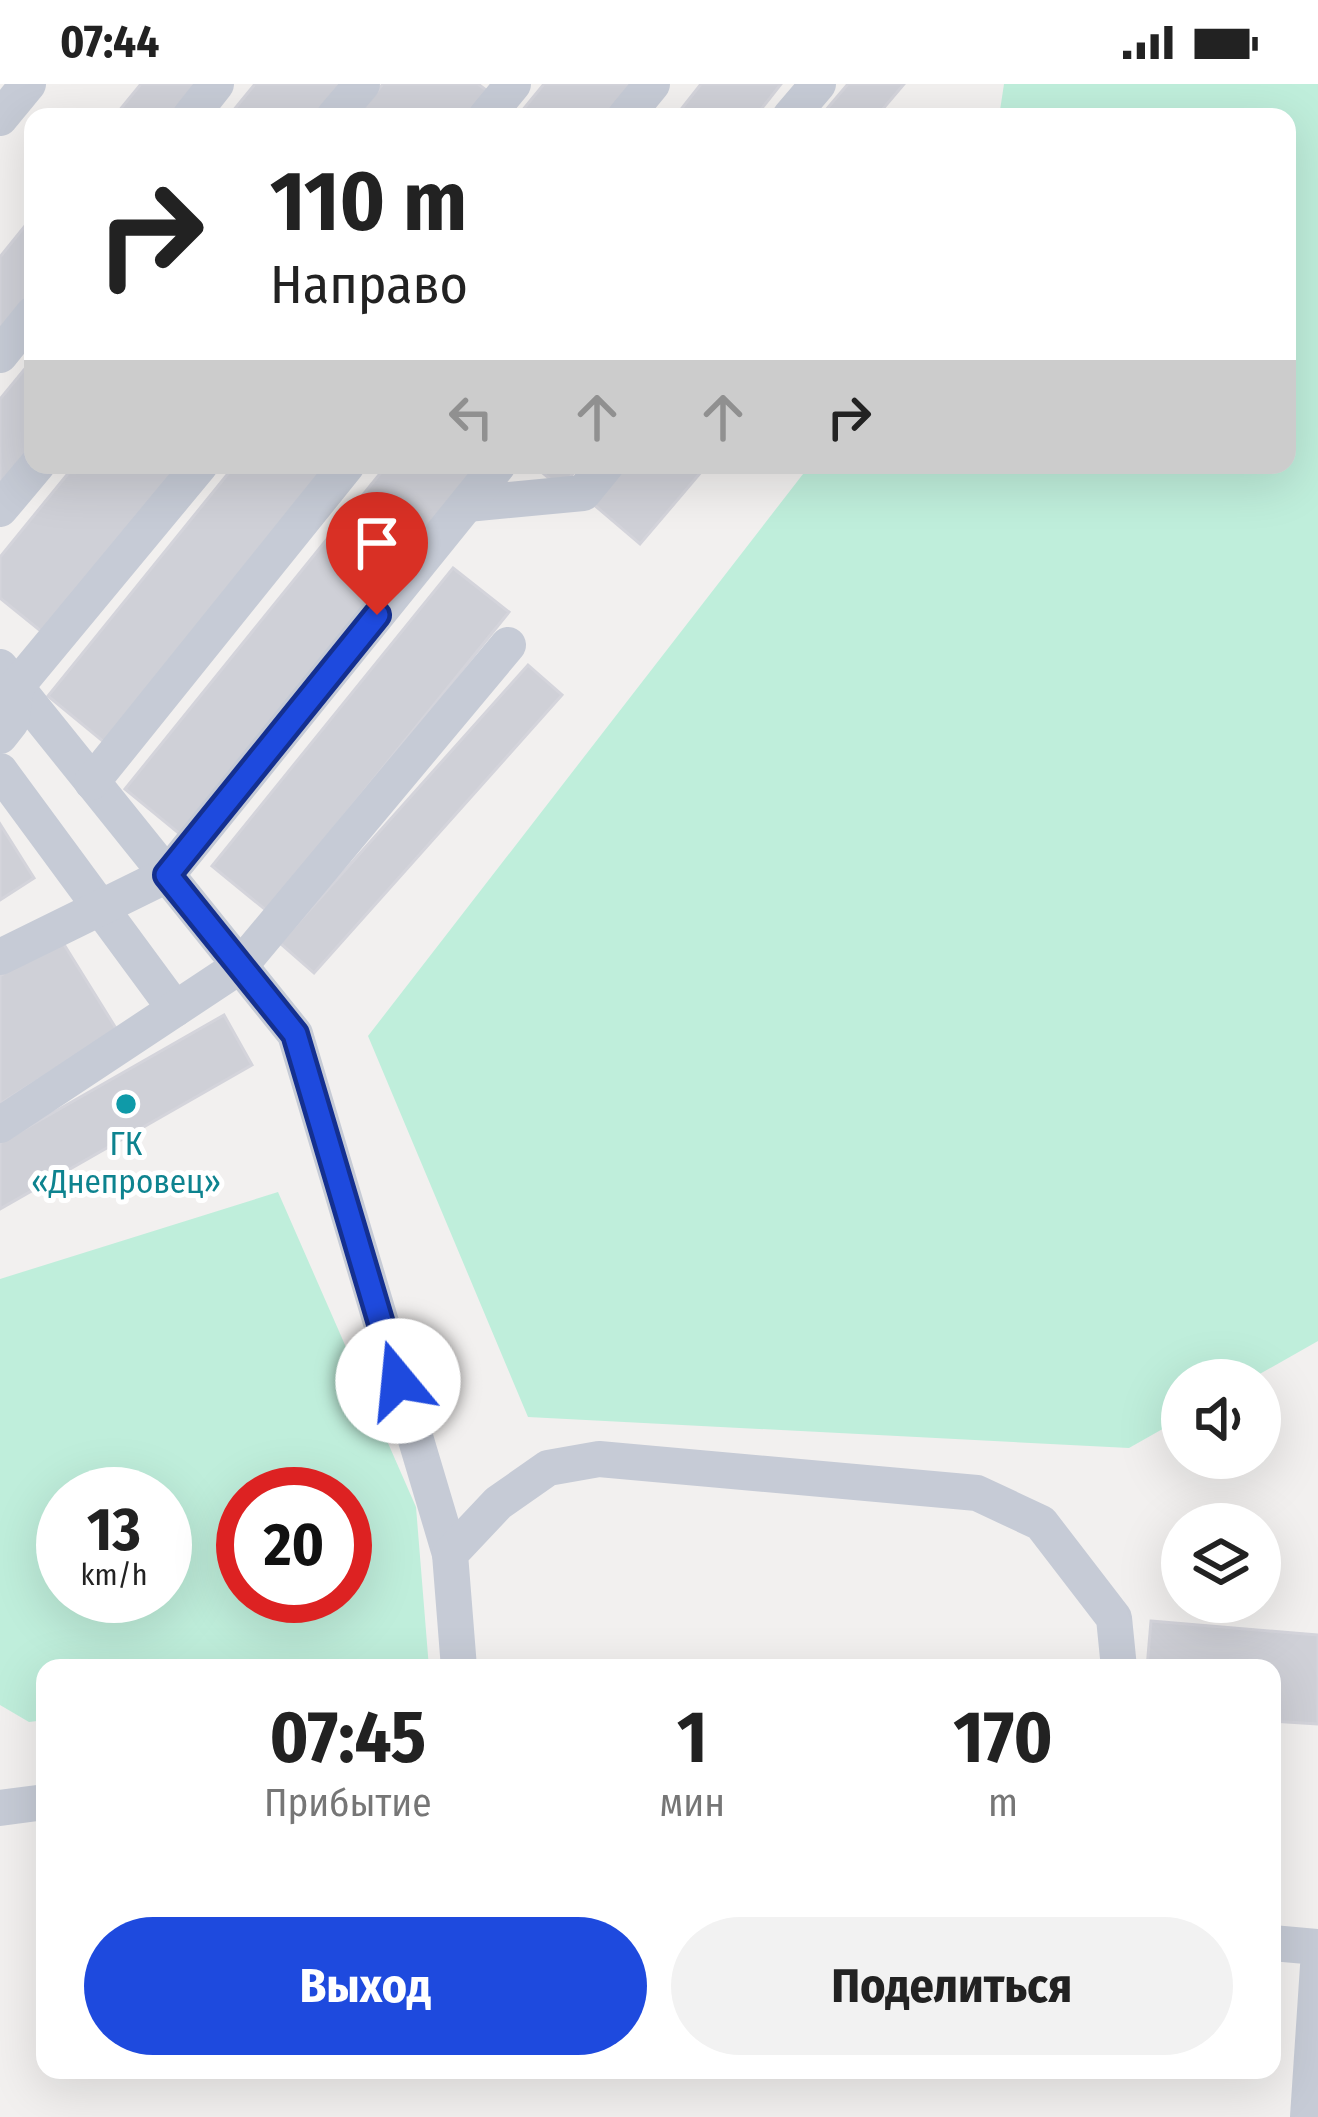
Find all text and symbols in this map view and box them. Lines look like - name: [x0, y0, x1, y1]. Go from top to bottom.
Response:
- text: 07:44: [60, 15, 159, 69]
- text: 110 m: [270, 151, 467, 252]
- icon: right: [72, 156, 228, 312]
- text: Направо: [270, 253, 468, 317]
- icon: left: [438, 384, 504, 450]
- icon: ahead: [564, 384, 630, 450]
- icon: ahead: [690, 384, 756, 450]
- icon: right: [816, 384, 882, 450]
- pin: [326, 492, 428, 615]
- icon: arrive: [344, 510, 410, 576]
- marker: ГК «Днепровец»: [113, 1091, 139, 1117]
- place label: ГК «Днепровец»: [31, 1124, 221, 1202]
- position arrow: [335, 1318, 461, 1444]
- map controls: [1161, 1359, 1281, 1623]
- button: sound: [1161, 1359, 1281, 1479]
- speed limit sign: 20: [216, 1467, 372, 1623]
- text: 13: [87, 1494, 141, 1566]
- button: layers: [1161, 1503, 1281, 1623]
- text: km/h: [81, 1557, 147, 1593]
- text: 07:45: [270, 1695, 426, 1781]
- text: 1: [677, 1695, 708, 1781]
- text: 170: [953, 1695, 1053, 1781]
- text: Прибытие: [264, 1780, 432, 1826]
- text: мин: [660, 1780, 725, 1826]
- text: m: [988, 1780, 1018, 1826]
- button: Выход: [84, 1917, 647, 2055]
- button: Поделиться: [671, 1917, 1233, 2055]

